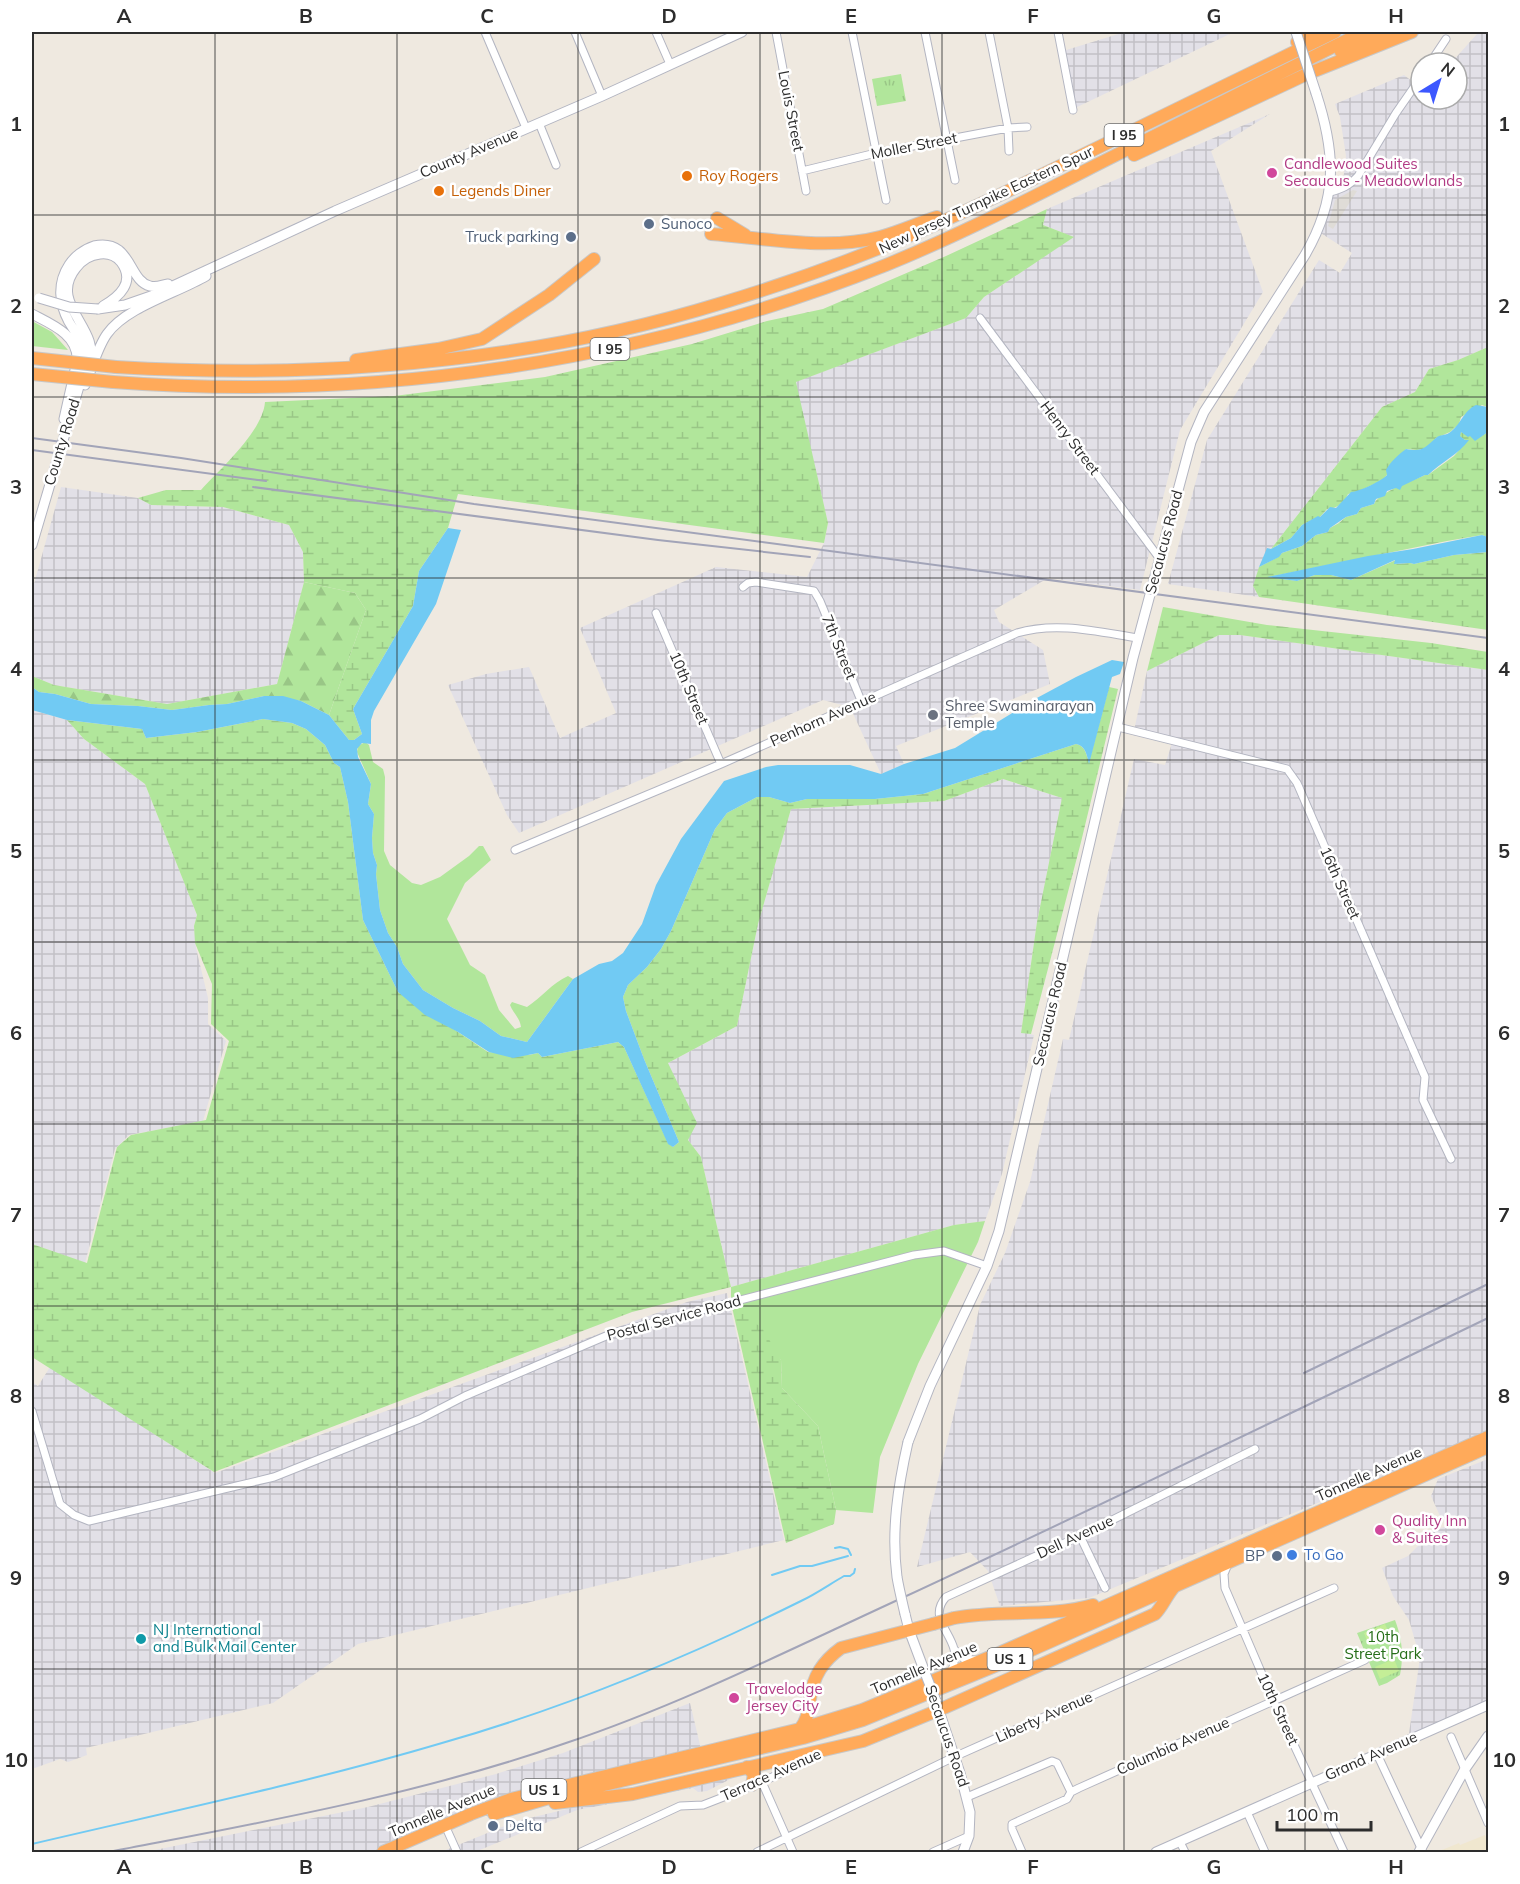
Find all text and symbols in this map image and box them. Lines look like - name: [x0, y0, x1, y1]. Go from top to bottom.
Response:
- text: A: [117, 3, 132, 28]
- text: B: [299, 3, 313, 28]
- text: C: [480, 3, 494, 28]
- text: D: [661, 3, 677, 28]
- text: E: [845, 3, 857, 28]
- text: F: [1027, 3, 1039, 28]
- text: G: [1207, 3, 1221, 28]
- text: H: [1388, 3, 1404, 28]
- north arrow: [1409, 51, 1469, 111]
- text: N: [1437, 58, 1459, 81]
- street label: Louis Street: [774, 69, 809, 153]
- text: 1: [10, 111, 22, 136]
- text: 1: [1498, 111, 1510, 136]
- street label: County Avenue: [417, 123, 521, 182]
- road number: I 95: [1104, 124, 1144, 146]
- street label: Moller Street: [869, 128, 959, 163]
- street label: New Jersey Turnpike Eastern Spur: [876, 141, 1096, 258]
- place label: Candlewood Suites Secaucus - Meadowlands: [1284, 154, 1463, 190]
- place label: Roy Rogers: [699, 166, 778, 185]
- marker: Candlewood Suites Secaucus - Meadowlands: [1265, 166, 1279, 180]
- marker: Roy Rogers: [680, 169, 694, 183]
- place label: Legends Diner: [451, 181, 551, 200]
- marker: Legends Diner: [432, 184, 446, 198]
- place label: Sunoco: [661, 214, 712, 233]
- marker: Sunoco: [642, 217, 656, 231]
- place label: Truck parking: [465, 227, 559, 246]
- marker: Truck parking: [564, 230, 578, 244]
- text: 2: [10, 293, 22, 318]
- text: 2: [1498, 293, 1510, 318]
- road number: I 95: [590, 338, 630, 360]
- street label: County Road: [39, 396, 84, 488]
- street label: Henry Street: [1036, 397, 1104, 478]
- text: 3: [10, 474, 22, 499]
- text: 3: [1498, 474, 1510, 499]
- street label: Secaucus Road: [1141, 488, 1187, 596]
- street label: 7th Street: [818, 612, 861, 682]
- street label: 10th Street: [666, 648, 713, 727]
- text: 4: [10, 656, 22, 681]
- text: 4: [1498, 656, 1510, 681]
- street label: Penhorn Avenue: [767, 687, 879, 750]
- place label: Shree Swaminarayan Temple: [945, 696, 1094, 732]
- marker: Shree Swaminarayan Temple: [926, 708, 940, 722]
- text: 5: [10, 838, 22, 863]
- text: 5: [1498, 838, 1510, 863]
- street label: 16th Street: [1316, 844, 1365, 922]
- street label: Secaucus Road: [1028, 960, 1071, 1068]
- text: 6: [10, 1020, 22, 1045]
- text: 6: [1498, 1020, 1510, 1045]
- text: 7: [10, 1202, 22, 1227]
- text: 7: [1498, 1202, 1510, 1227]
- street label: Postal Service Road: [605, 1290, 743, 1345]
- text: 8: [10, 1383, 22, 1408]
- text: 8: [1498, 1383, 1510, 1408]
- street label: Tonnelle Avenue: [1313, 1442, 1425, 1505]
- street label: Dell Avenue: [1033, 1510, 1116, 1563]
- place label: Quality Inn & Suites: [1392, 1511, 1467, 1547]
- marker: Quality Inn & Suites: [1373, 1523, 1387, 1537]
- place label: To Go: [1304, 1545, 1344, 1564]
- place label: BP: [1245, 1546, 1265, 1565]
- marker: To Go: [1285, 1548, 1299, 1562]
- marker: BP: [1270, 1549, 1284, 1563]
- text: 9: [10, 1565, 22, 1590]
- text: 9: [1498, 1565, 1510, 1590]
- place label: NJ International and Bulk Mail Center: [153, 1620, 297, 1656]
- park label: 10th Street Park: [1345, 1627, 1422, 1663]
- marker: NJ International and Bulk Mail Center: [134, 1632, 148, 1646]
- street label: Tonnelle Avenue: [868, 1637, 980, 1698]
- road number: US 1: [988, 1648, 1032, 1670]
- street label: 10th Street: [1253, 1670, 1303, 1748]
- place label: Travelodge Jersey City: [746, 1679, 823, 1715]
- street label: Secaucus Road: [921, 1682, 974, 1789]
- street label: Liberty Avenue: [992, 1687, 1095, 1746]
- marker: Travelodge Jersey City: [727, 1691, 741, 1705]
- street label: Columbia Avenue: [1113, 1712, 1232, 1779]
- street label: Grand Avenue: [1322, 1727, 1420, 1784]
- street label: Terrace Avenue: [718, 1744, 824, 1805]
- text: 10: [4, 1747, 28, 1772]
- text: 10: [1492, 1747, 1516, 1772]
- road number: US 1: [522, 1779, 566, 1801]
- street label: Tonnelle Avenue: [386, 1780, 498, 1841]
- scale bar: [1277, 1794, 1372, 1832]
- text: 100 m: [1286, 1803, 1339, 1826]
- place label: Delta: [505, 1816, 542, 1835]
- marker: Delta: [486, 1819, 500, 1833]
- text: A: [117, 1854, 132, 1879]
- text: B: [299, 1854, 313, 1879]
- text: C: [480, 1854, 494, 1879]
- text: D: [661, 1854, 677, 1879]
- text: E: [845, 1854, 857, 1879]
- text: F: [1027, 1854, 1039, 1879]
- text: G: [1207, 1854, 1221, 1879]
- text: H: [1388, 1854, 1404, 1879]

